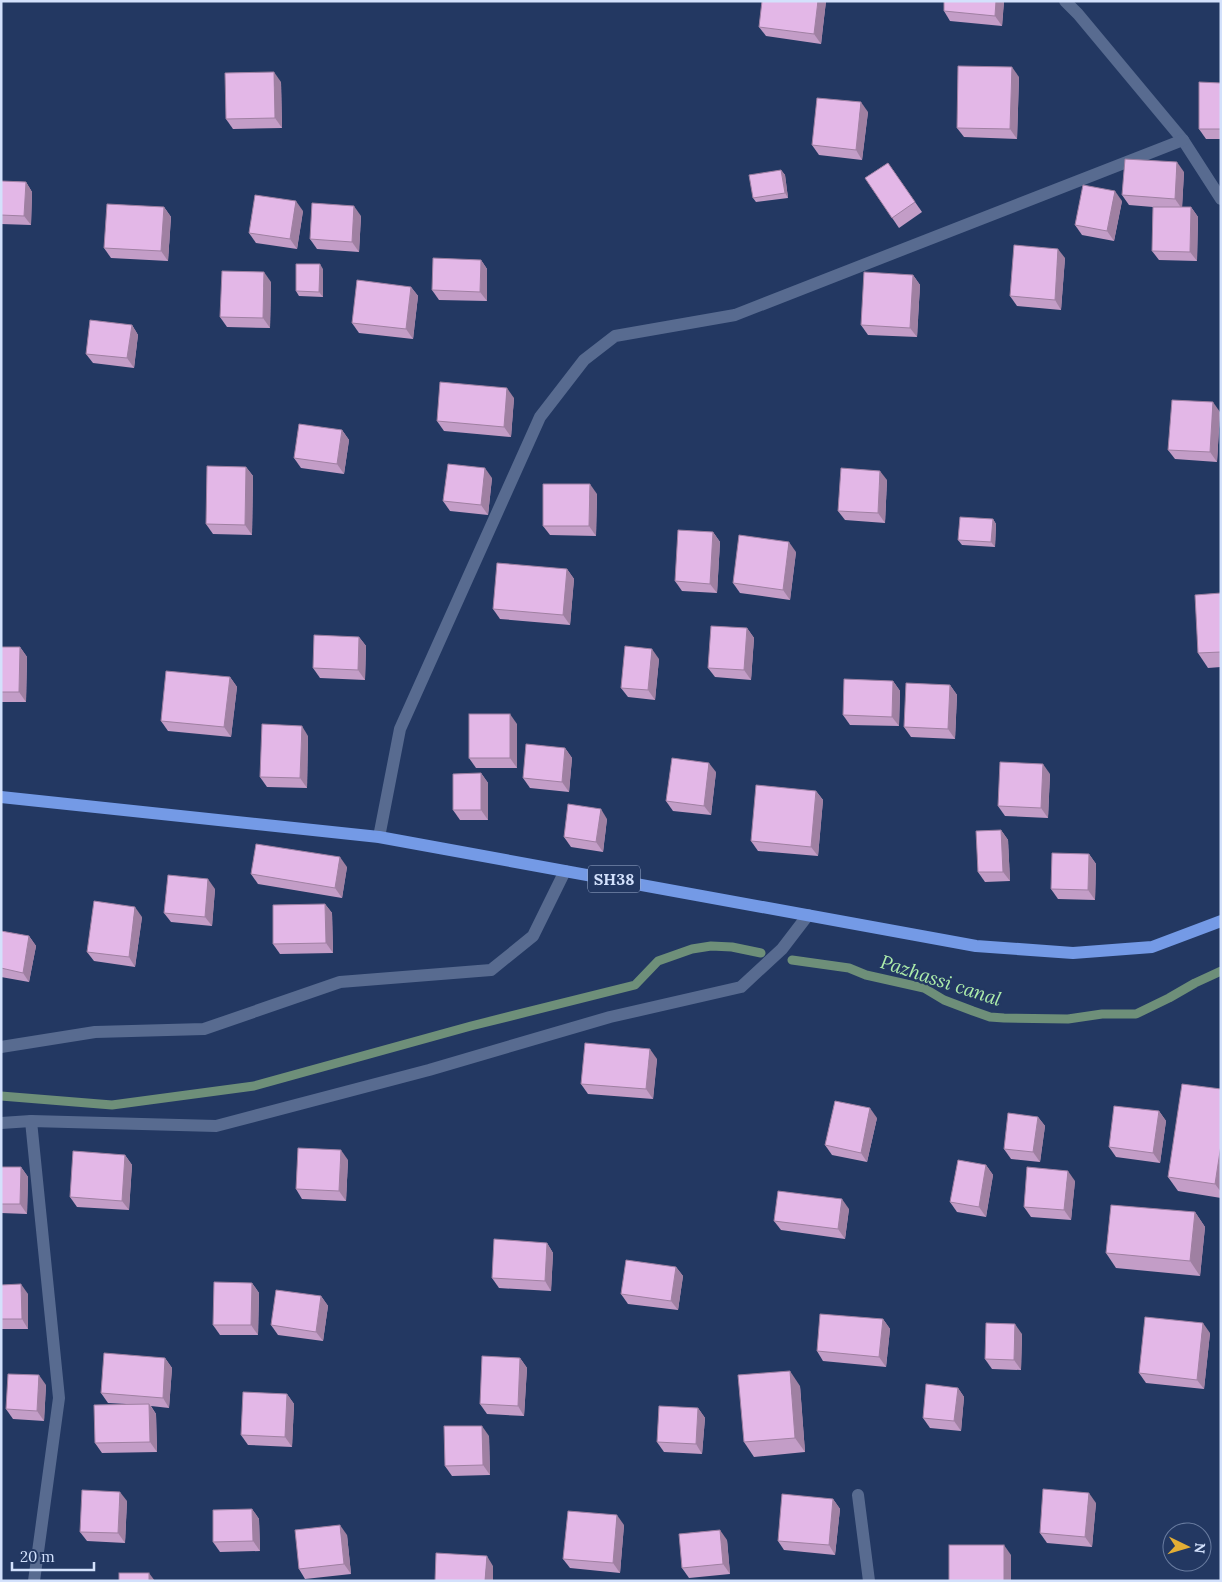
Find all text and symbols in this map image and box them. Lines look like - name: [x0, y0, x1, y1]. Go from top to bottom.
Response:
- road number: SH38: [588, 866, 640, 892]
- water label: Pazhassi canal: [877, 949, 1005, 1011]
- north arrow: [1162, 1522, 1212, 1572]
- scale bar: [12, 1540, 95, 1572]
- text: N: [1190, 1542, 1209, 1554]
- text: 20 m: [20, 1547, 55, 1566]

